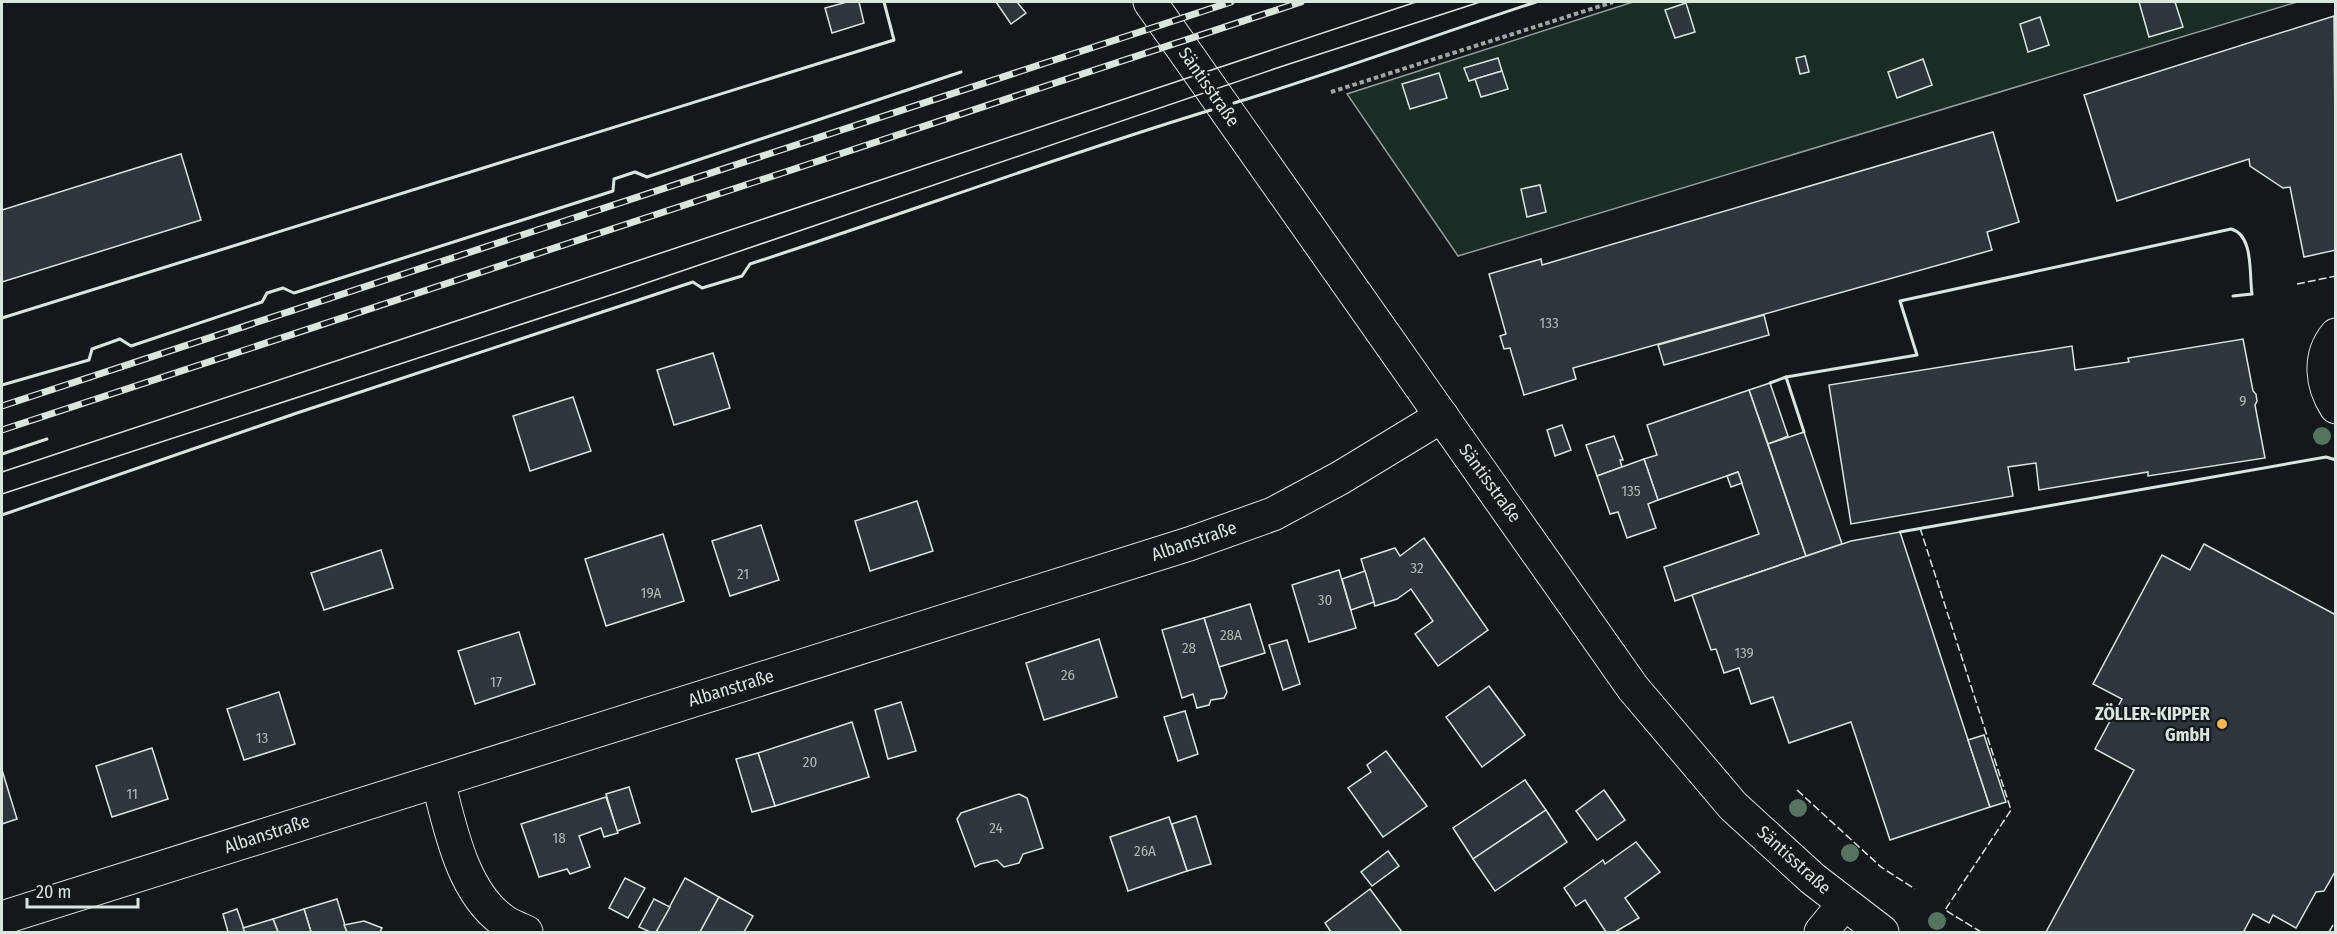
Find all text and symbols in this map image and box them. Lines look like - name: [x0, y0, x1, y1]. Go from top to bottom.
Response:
- street label: Säntisstraße: [1174, 43, 1244, 131]
- house number: 133: [1539, 314, 1559, 332]
- house number: 9: [2239, 392, 2247, 410]
- street label: Säntisstraße: [1454, 439, 1526, 527]
- house number: 135: [1621, 482, 1641, 500]
- street label: Albanstraße: [1149, 516, 1240, 566]
- house number: 32: [1410, 559, 1424, 577]
- house number: 21: [737, 565, 749, 583]
- house number: 19A: [641, 584, 662, 602]
- house number: 30: [1318, 591, 1332, 609]
- house number: 28A: [1220, 626, 1242, 644]
- house number: 28: [1182, 639, 1196, 657]
- house number: 139: [1734, 644, 1754, 662]
- street label: Albanstraße: [685, 665, 777, 711]
- house number: 26: [1061, 666, 1075, 684]
- house number: 17: [490, 673, 502, 691]
- place label: ZÖLLER-KIPPER GmbH: [2095, 703, 2211, 746]
- marker: ZÖLLER-KIPPER GmbH: [2215, 717, 2229, 731]
- house number: 13: [256, 729, 269, 747]
- house number: 20: [803, 753, 817, 771]
- house number: 11: [126, 785, 138, 803]
- street label: Albanstraße: [221, 810, 313, 858]
- house number: 24: [989, 819, 1003, 837]
- street label: Säntisstraße: [1753, 821, 1836, 899]
- house number: 18: [552, 829, 566, 847]
- house number: 26A: [1134, 842, 1156, 860]
- scale bar: [27, 871, 138, 909]
- text: 20 m: [36, 881, 71, 903]

